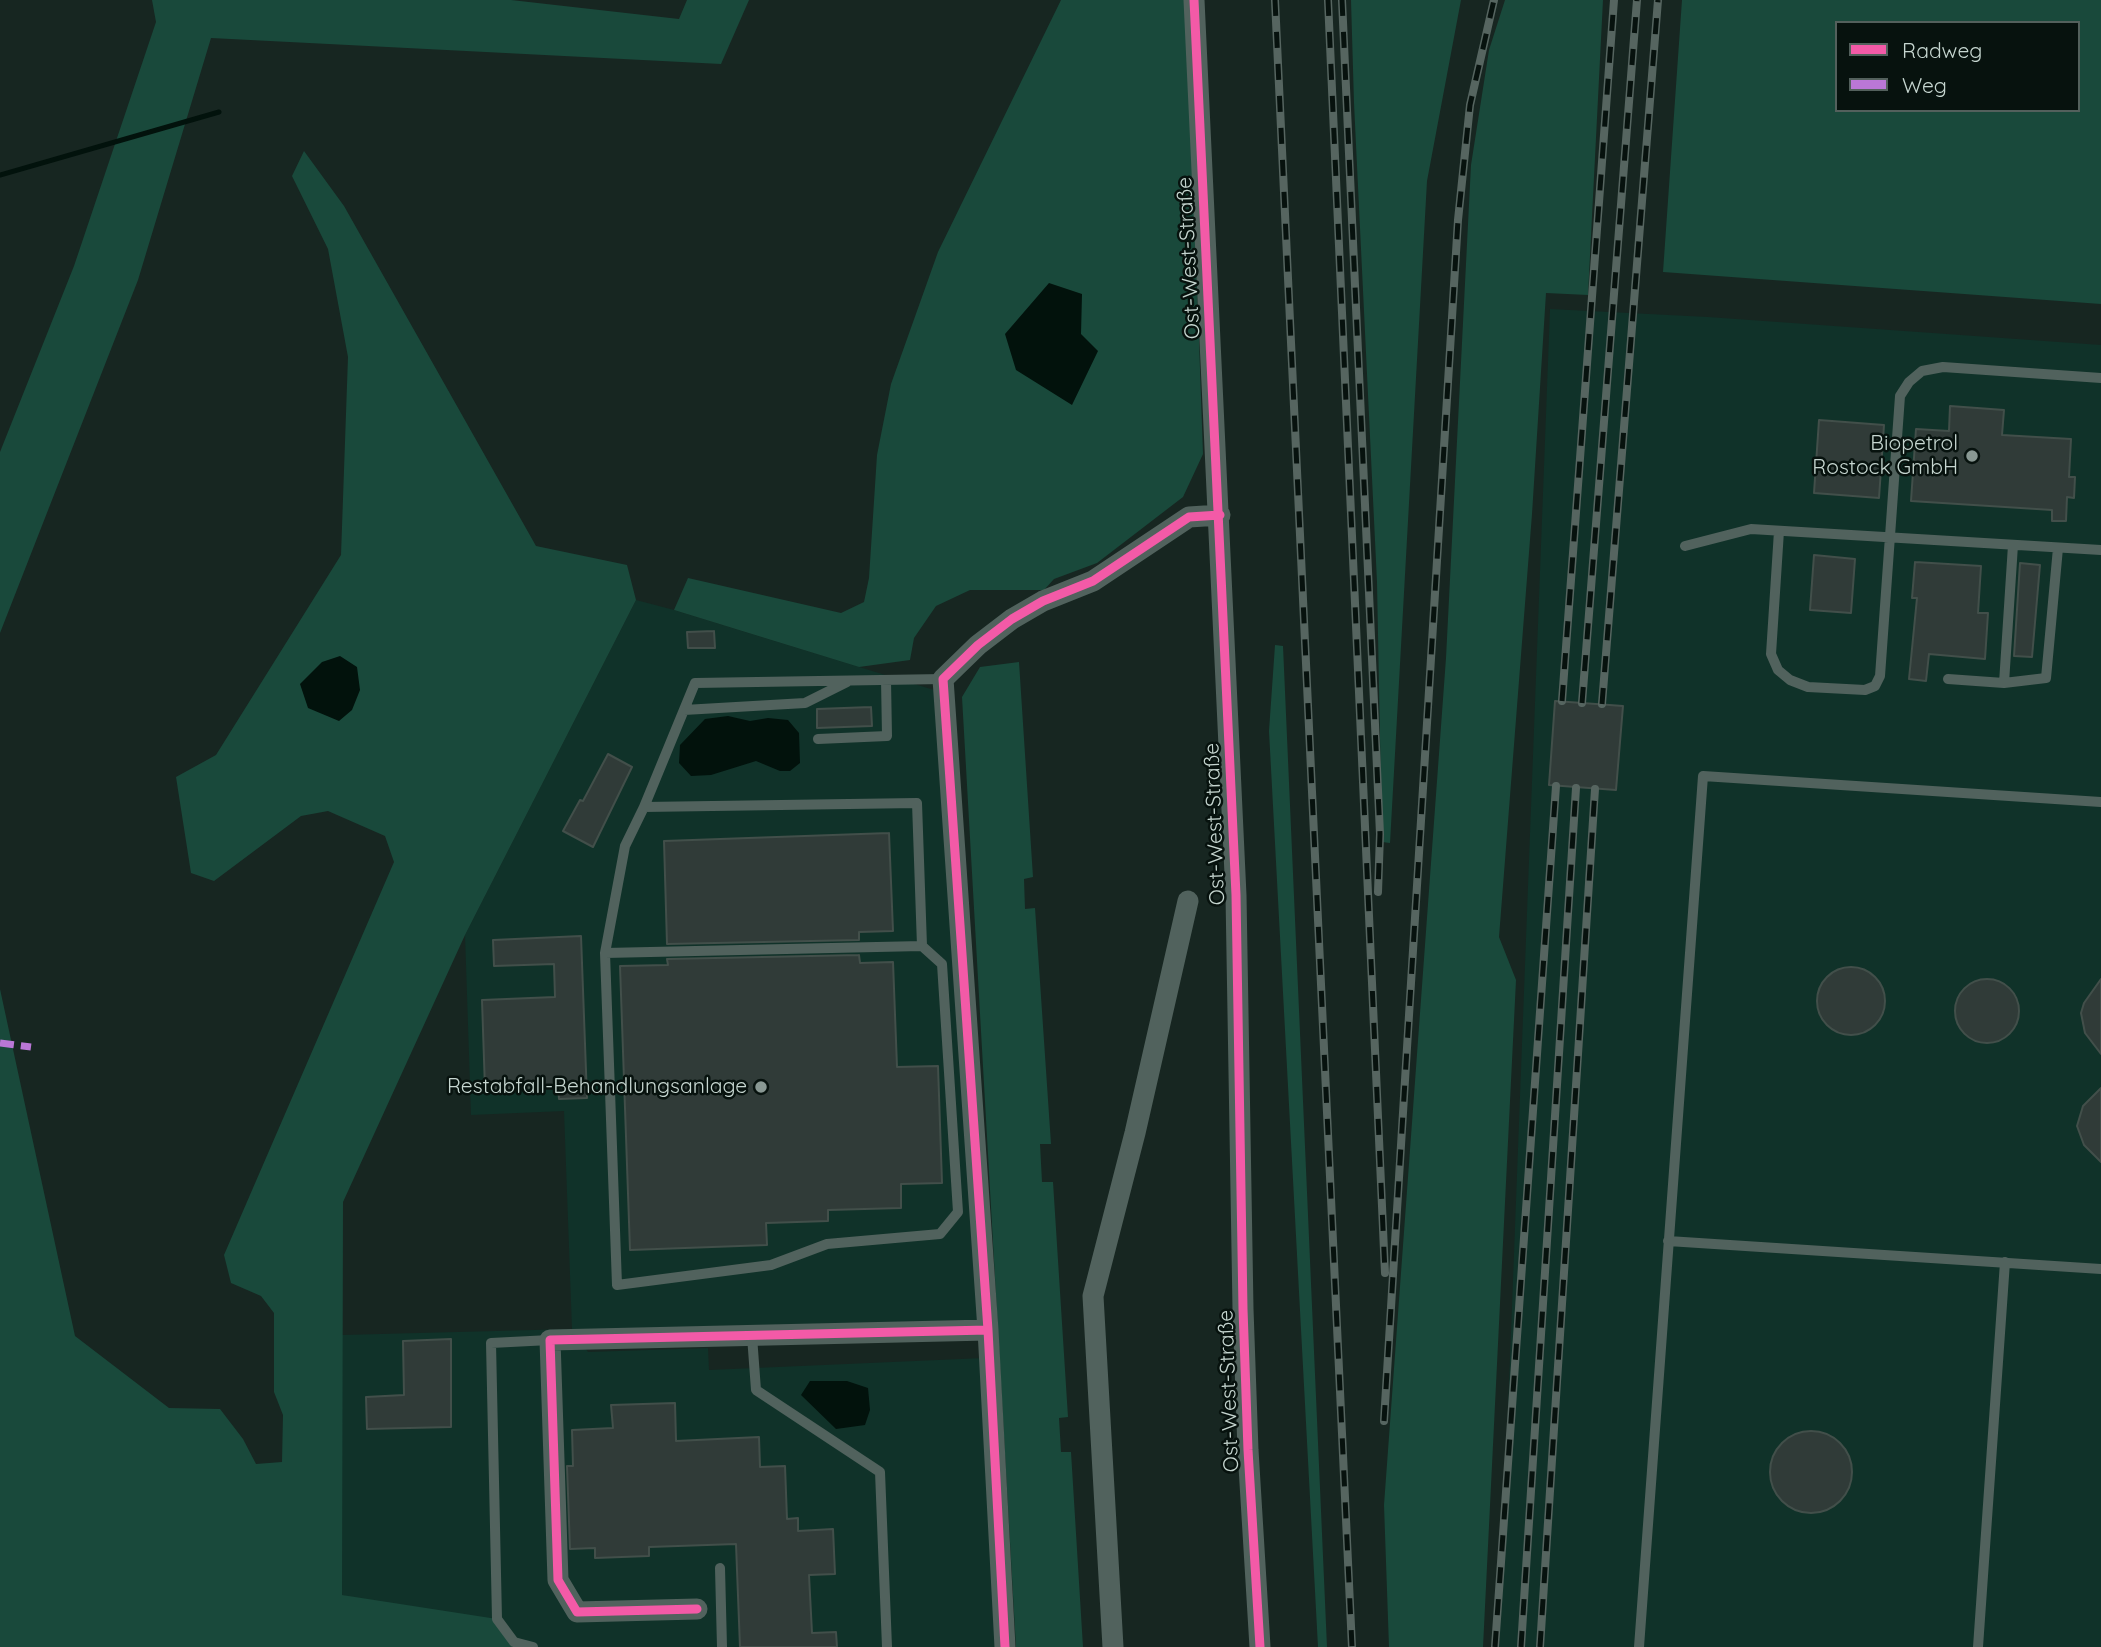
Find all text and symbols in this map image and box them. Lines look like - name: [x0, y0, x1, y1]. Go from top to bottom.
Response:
- legend: [1835, 21, 2080, 112]
- text: Radweg: [1902, 37, 1982, 63]
- text: Weg: [1902, 72, 1947, 98]
- street label: Ost-West-Straße: [1172, 176, 1206, 340]
- place label: Biopetrol Rostock GmbH: [1812, 431, 1958, 481]
- marker: Biopetrol Rostock GmbH: [1964, 448, 1980, 464]
- street label: Ost-West-Straße: [1200, 742, 1230, 906]
- place label: Restabfall-Behandlungsanlage: [447, 1074, 747, 1100]
- marker: Restabfall-Behandlungsanlage: [753, 1079, 769, 1095]
- street label: Ost-West-Straße: [1214, 1309, 1244, 1473]

